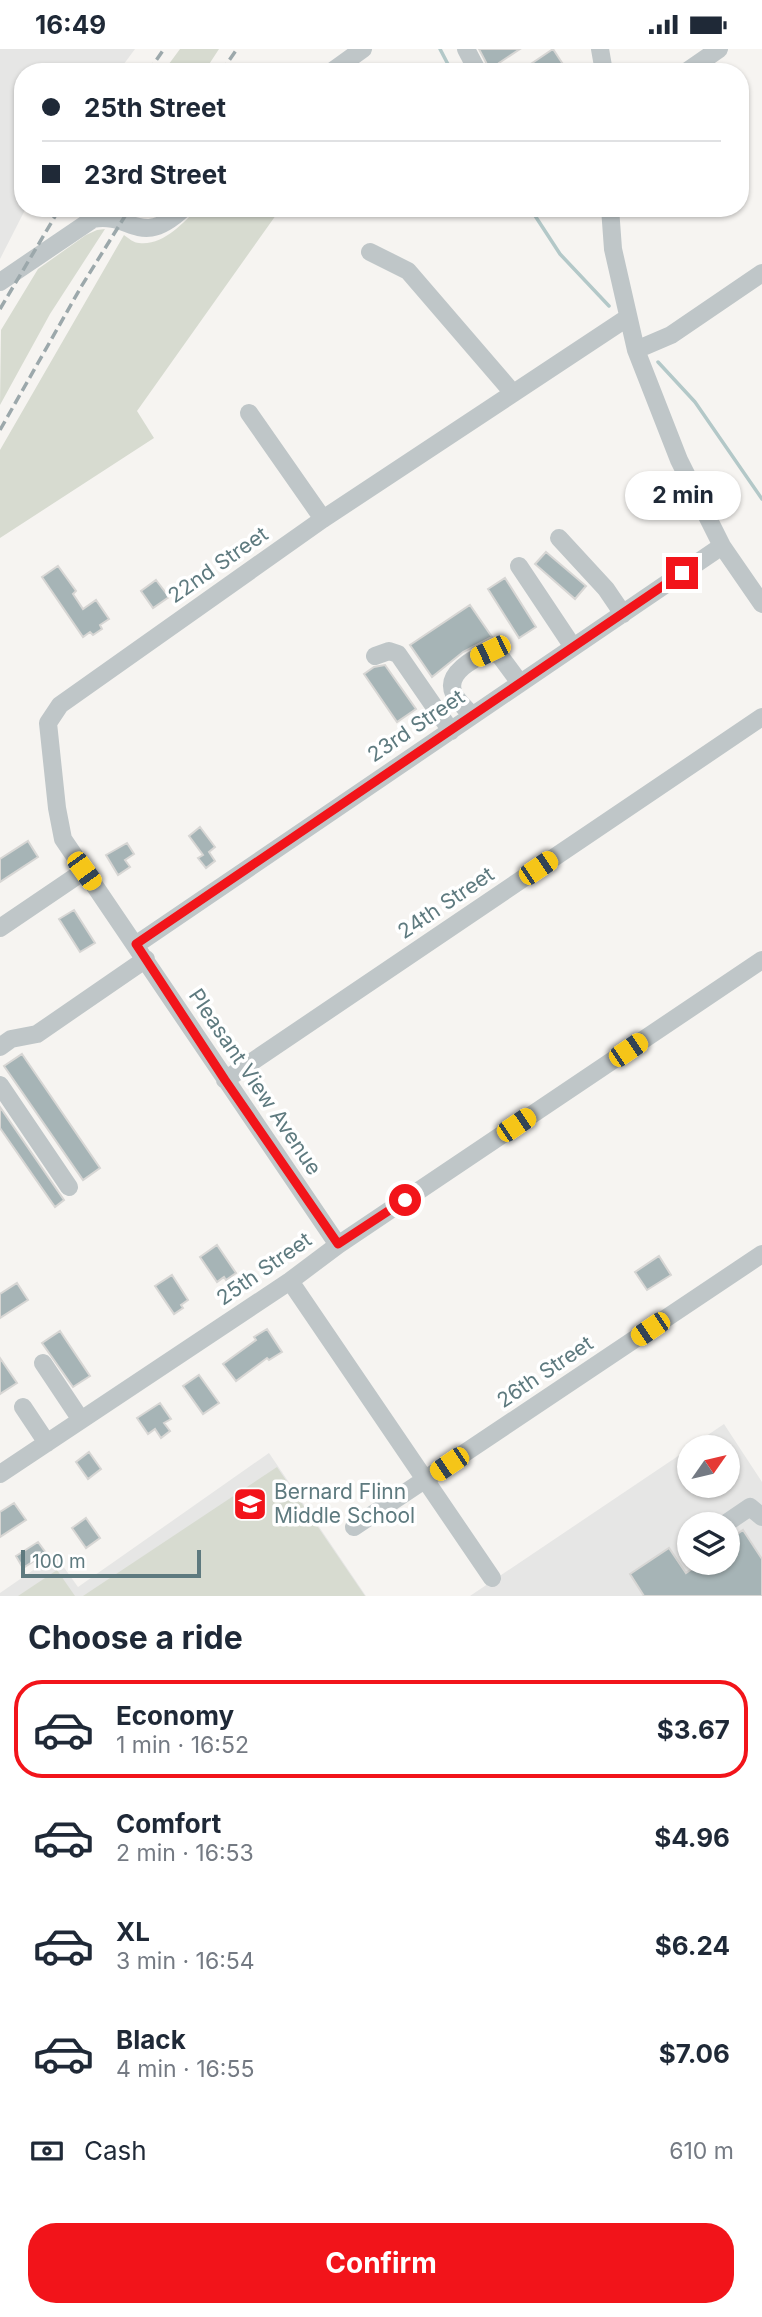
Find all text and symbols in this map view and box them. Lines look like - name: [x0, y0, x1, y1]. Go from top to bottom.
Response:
- text: 16:49: [35, 9, 106, 40]
- text: 25th Street: [84, 92, 226, 123]
- text: 23rd Street: [84, 159, 227, 190]
- callout: 2 min: [624, 471, 740, 521]
- text: 2 min: [652, 481, 714, 509]
- street label: 22nd Street: [163, 521, 273, 608]
- route end: [666, 557, 698, 589]
- car: [467, 632, 514, 670]
- street label: 23rd Street: [363, 684, 469, 767]
- car: [64, 848, 105, 894]
- car: [515, 848, 562, 888]
- street label: 24th Street: [393, 861, 499, 944]
- street label: Pleasant View Avenue: [184, 984, 327, 1180]
- car: [605, 1030, 652, 1070]
- car: [493, 1105, 540, 1145]
- route start: [389, 1184, 421, 1216]
- street label: 25th Street: [211, 1227, 316, 1310]
- car: [627, 1309, 674, 1349]
- street label: 26th Street: [492, 1330, 598, 1413]
- north arrow: [677, 1435, 740, 1498]
- map controls: [677, 1435, 740, 1575]
- car: [426, 1444, 473, 1484]
- place label: Bernard Flinn Middle School: [274, 1479, 415, 1528]
- school or university icon: Bernard Flinn Middle School: [231, 1485, 269, 1523]
- button: layers: [677, 1512, 740, 1575]
- scale bar: [21, 1547, 201, 1579]
- text: 100 m: [32, 1550, 86, 1573]
- text: Choose a ride: [28, 1618, 243, 1657]
- icon: car: [32, 1698, 95, 1761]
- text: Economy: [116, 1700, 234, 1731]
- text: $3.67: [657, 1714, 730, 1745]
- text: 1 min · 16:52: [116, 1731, 249, 1759]
- icon: car: [32, 1806, 95, 1869]
- text: Comfort: [116, 1808, 221, 1839]
- text: $4.96: [654, 1822, 730, 1853]
- text: 2 min · 16:53: [116, 1839, 254, 1867]
- icon: car: [32, 1914, 95, 1977]
- text: XL: [116, 1916, 150, 1947]
- text: $6.24: [655, 1930, 730, 1961]
- text: 3 min · 16:54: [116, 1947, 255, 1975]
- icon: car: [32, 2022, 95, 2085]
- text: Black: [116, 2024, 186, 2055]
- text: $7.06: [659, 2038, 730, 2069]
- text: 4 min · 16:55: [116, 2055, 254, 2083]
- icon: cash: [28, 2132, 66, 2170]
- text: Cash: [84, 2135, 147, 2166]
- text: 610 m: [669, 2137, 734, 2165]
- button: Confirm: [28, 2223, 734, 2303]

